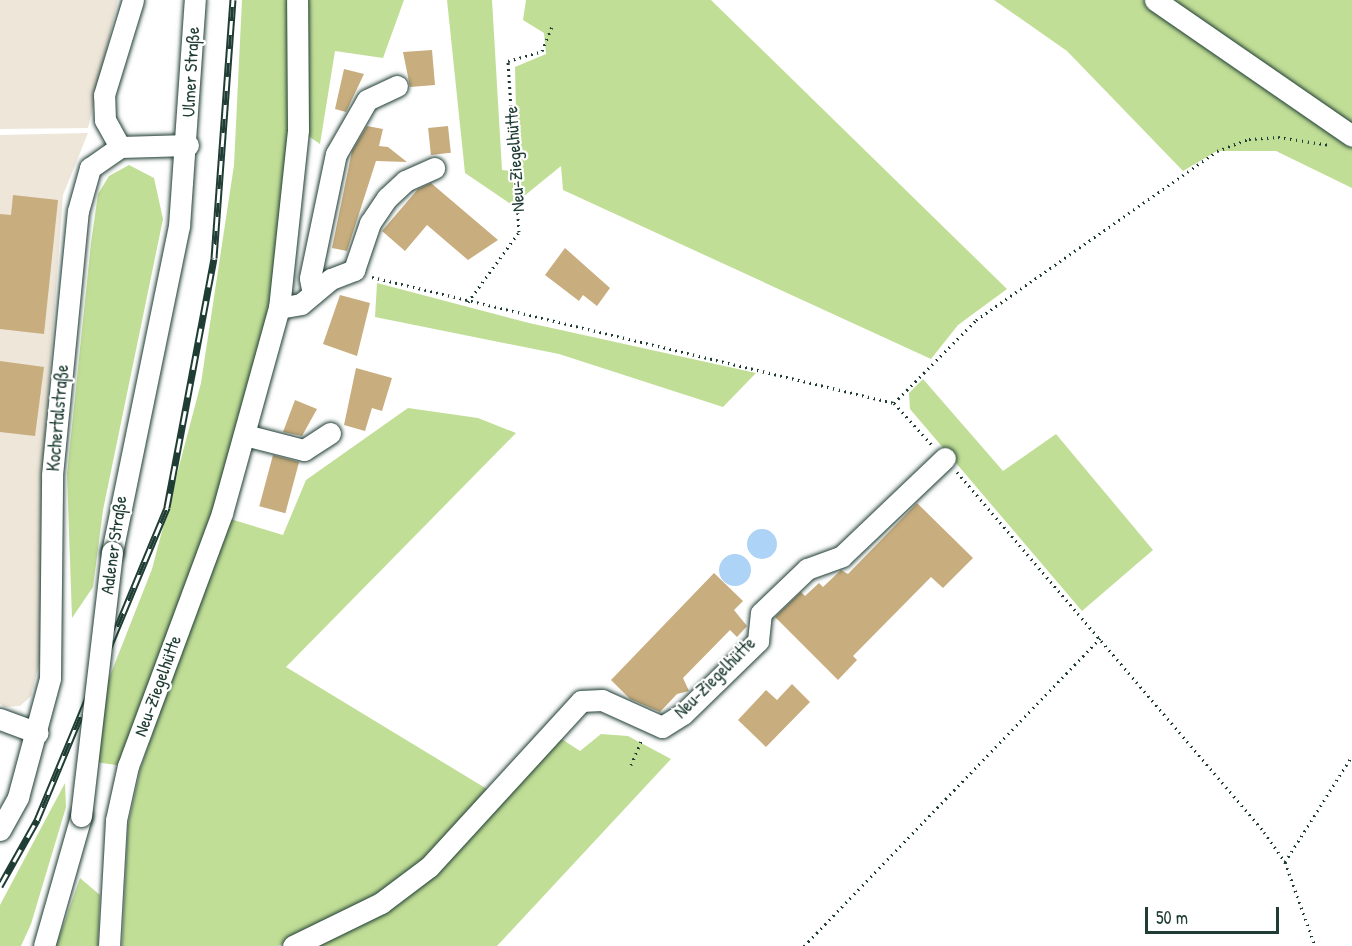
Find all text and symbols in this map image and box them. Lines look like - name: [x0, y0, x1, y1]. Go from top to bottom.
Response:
- street label: Ulmer Straße: [178, 26, 204, 118]
- street label: Neu-Ziegelhütte: [501, 105, 529, 213]
- street label: Kochertalstraße: [43, 364, 73, 472]
- street label: Aalener Straße: [96, 494, 132, 596]
- street label: Neu-Ziegelhütte: [130, 633, 186, 739]
- street label: Neu-Ziegelhütte: [670, 633, 760, 723]
- scale bar: [1148, 895, 1282, 933]
- text: 50 m: [1156, 905, 1188, 930]

